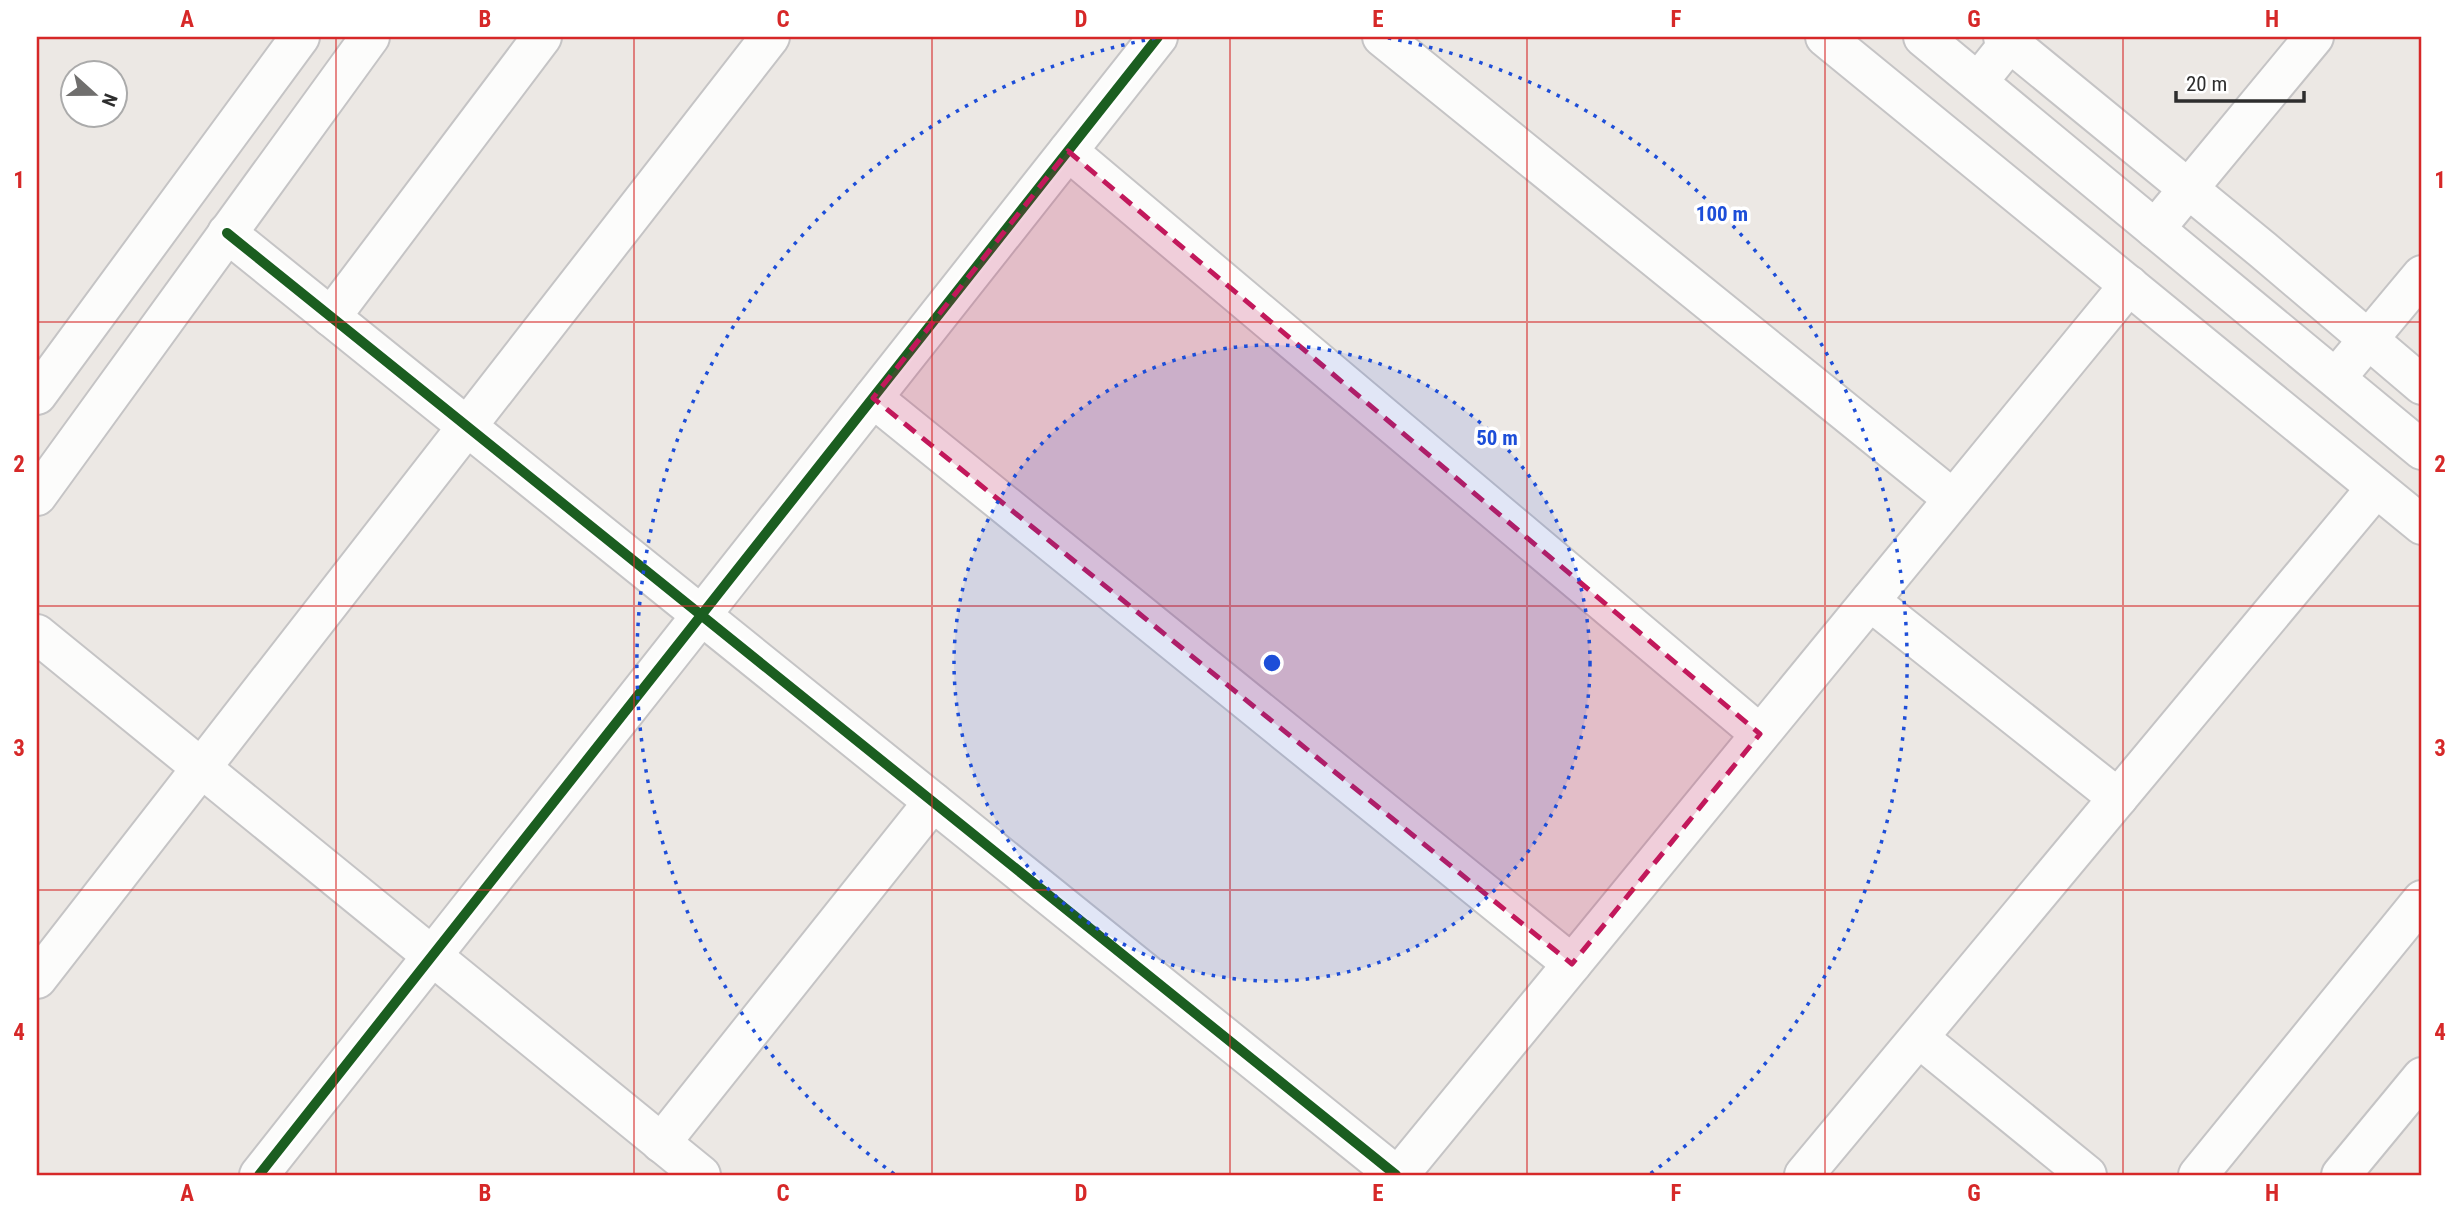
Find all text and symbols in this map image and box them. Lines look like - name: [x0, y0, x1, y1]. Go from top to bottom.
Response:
- text: A: [180, 6, 194, 33]
- text: B: [479, 6, 491, 33]
- text: C: [776, 6, 790, 33]
- text: D: [1075, 6, 1088, 33]
- text: E: [1372, 6, 1384, 33]
- text: F: [1671, 6, 1682, 33]
- text: G: [1967, 6, 1981, 33]
- text: H: [2265, 6, 2279, 33]
- north arrow: [60, 60, 130, 130]
- scale bar: [2176, 60, 2303, 104]
- text: 20 m: [2186, 72, 2227, 96]
- text: N: [97, 90, 122, 109]
- text: 1: [13, 167, 25, 194]
- text: 1: [2434, 167, 2446, 194]
- text: 100 m: [1696, 202, 1748, 226]
- text: 50 m: [1476, 426, 1518, 450]
- text: 2: [13, 451, 25, 478]
- text: 2: [2434, 451, 2446, 478]
- centre of rings: [1260, 651, 1284, 675]
- text: 3: [13, 735, 25, 762]
- text: 3: [2434, 735, 2446, 762]
- text: 4: [13, 1019, 25, 1046]
- text: 4: [2434, 1019, 2446, 1046]
- text: A: [180, 1180, 194, 1207]
- text: B: [479, 1180, 491, 1207]
- text: C: [776, 1180, 790, 1207]
- text: D: [1075, 1180, 1088, 1207]
- text: E: [1372, 1180, 1384, 1207]
- text: F: [1671, 1180, 1682, 1207]
- text: G: [1967, 1180, 1981, 1207]
- text: H: [2265, 1180, 2279, 1207]

